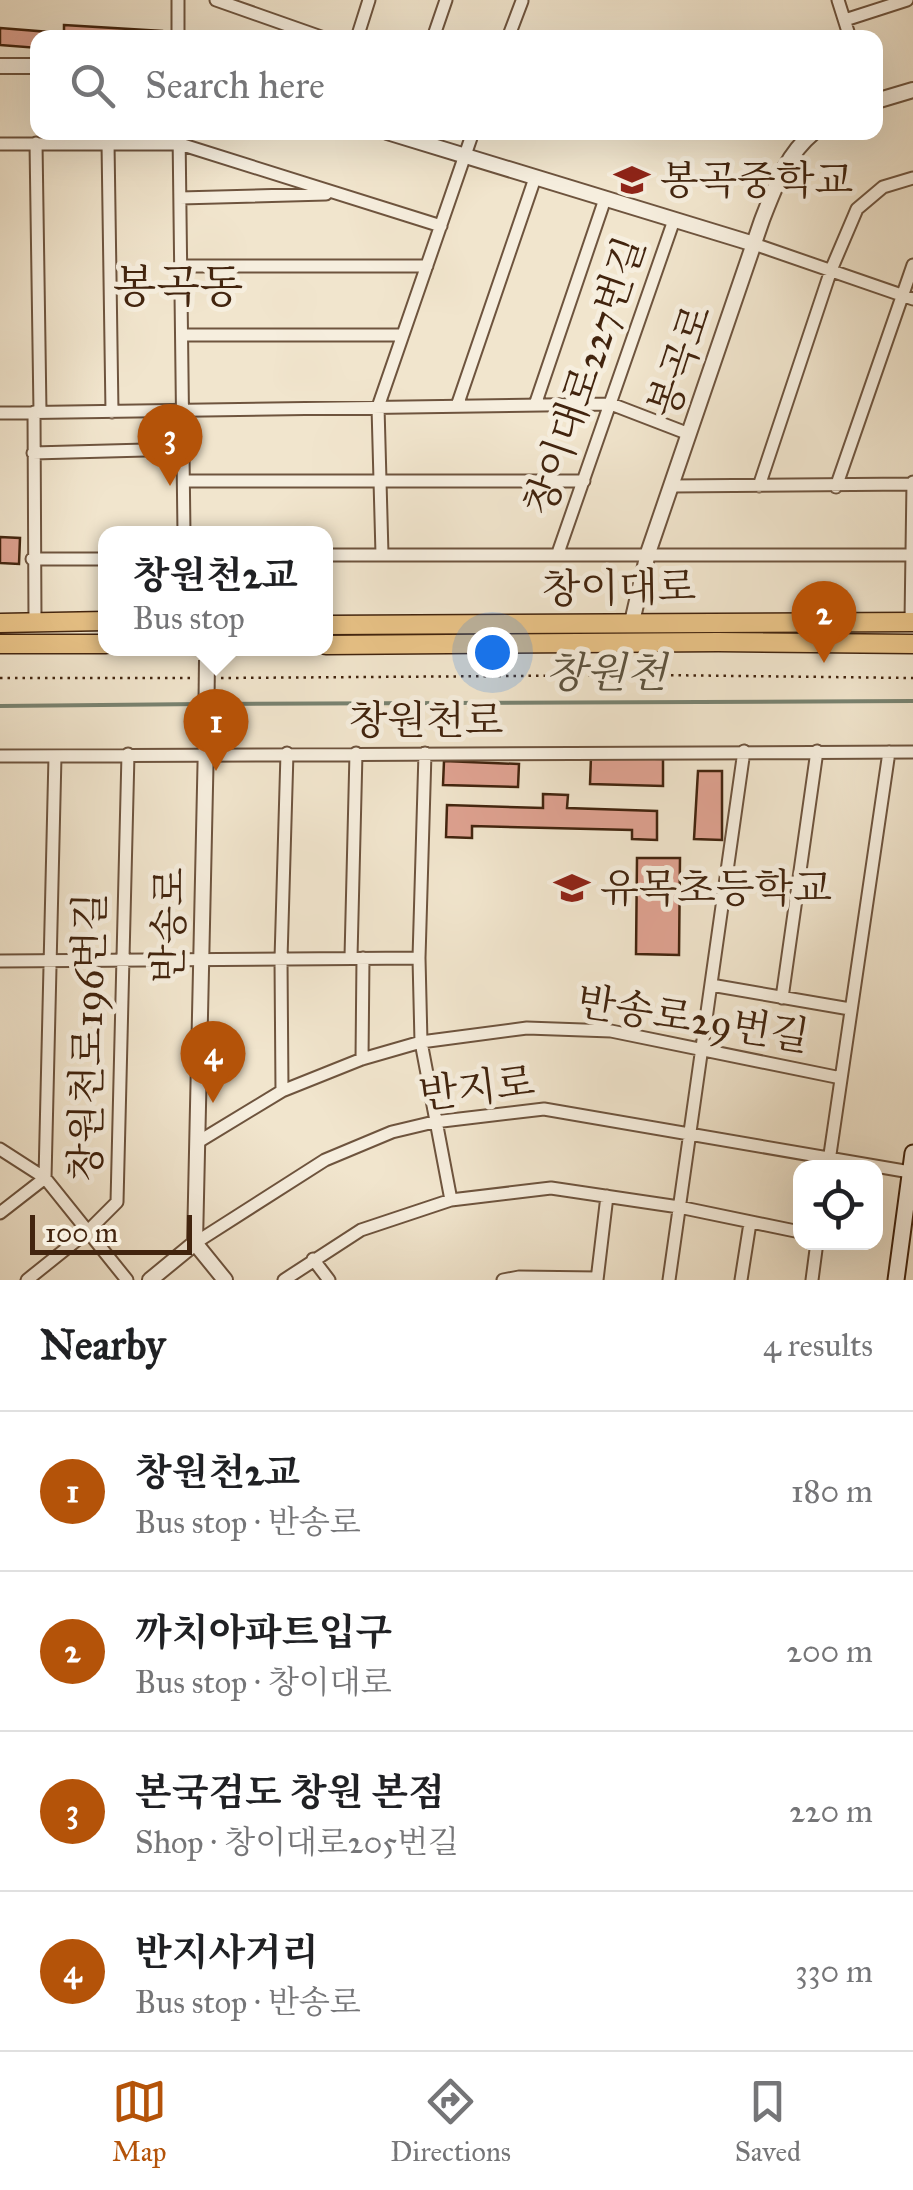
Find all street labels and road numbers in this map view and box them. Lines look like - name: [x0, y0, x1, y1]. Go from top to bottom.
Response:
- street label: 창이대로227번길: [514, 230, 656, 522]
- street label: 봉곡로: [638, 298, 722, 424]
- street label: 창이대로: [541, 562, 697, 614]
- street label: 창원천로: [349, 696, 503, 745]
- street label: 반송로: [143, 867, 195, 983]
- street label: 창원천로196번길: [61, 892, 115, 1182]
- street label: 반송로29번길: [573, 976, 813, 1062]
- street label: 반지로: [416, 1057, 538, 1119]

